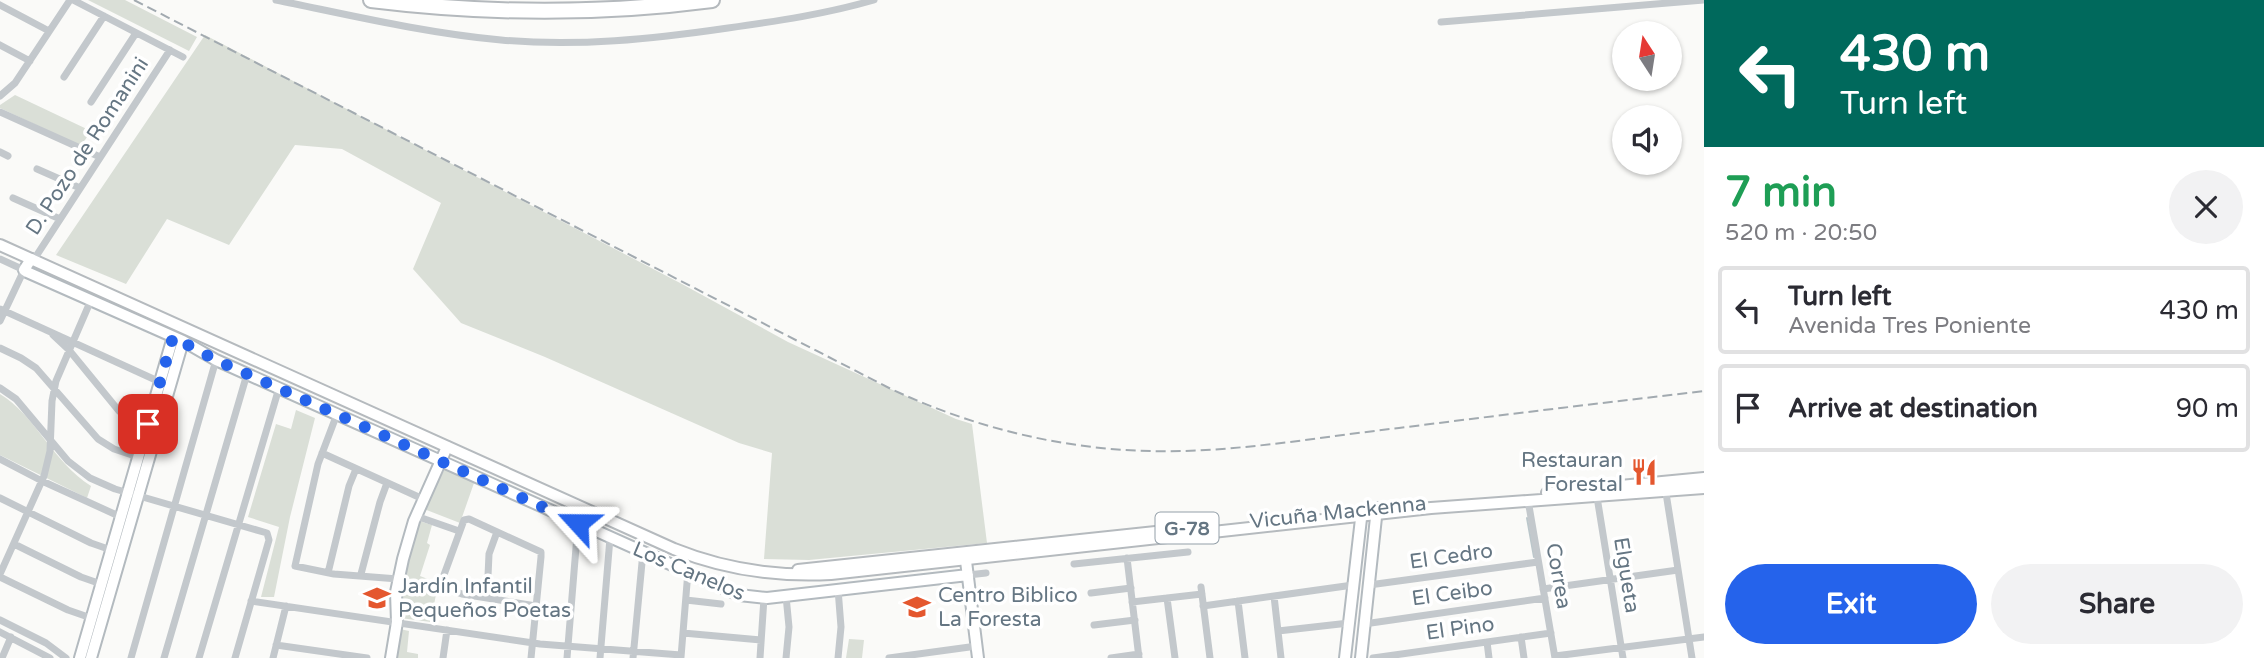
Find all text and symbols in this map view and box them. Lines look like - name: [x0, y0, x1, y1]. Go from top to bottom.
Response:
- north arrow: [1612, 21, 1682, 91]
- map controls: [1612, 21, 1682, 175]
- text: 430 m: [1840, 25, 1990, 84]
- icon: left: [1725, 28, 1816, 119]
- street label: D. Pozo de Romanini: [21, 53, 154, 240]
- text: Turn left: [1840, 85, 1967, 123]
- button: sound: [1612, 105, 1682, 175]
- text: 7 min: [1725, 167, 1837, 218]
- button: close: [2169, 170, 2243, 244]
- text: 520 m · 20:50: [1725, 219, 1877, 247]
- text: Turn left: [1788, 281, 1891, 312]
- icon: left: [1729, 291, 1767, 329]
- text: 430 m: [2159, 295, 2239, 326]
- text: Avenida Tres Poniente: [1788, 312, 2031, 340]
- icon: arrive: [1729, 389, 1767, 427]
- text: Arrive at destination: [1788, 393, 2038, 424]
- text: 90 m: [2176, 393, 2239, 424]
- pin: [118, 394, 178, 454]
- icon: arrive: [129, 405, 167, 443]
- place label: Restauran Forestal: [1521, 448, 1623, 497]
- restaurant icon: Restauran Forestal: [1629, 457, 1659, 487]
- position arrow: [541, 486, 615, 560]
- street label: Vicuña Mackenna: [1249, 491, 1428, 534]
- road number: G-78: [1156, 512, 1218, 544]
- street label: Elgueta: [1608, 535, 1645, 615]
- street label: Los Canelos: [629, 537, 749, 606]
- street label: El Cedro: [1408, 538, 1494, 575]
- street label: Correa: [1540, 541, 1577, 611]
- button: Exit: [1725, 564, 1977, 644]
- button: Share: [1991, 564, 2243, 644]
- place label: Jardín Infantil Pequeños Poetas: [398, 574, 571, 623]
- street label: El Ceibo: [1410, 575, 1494, 612]
- school or university icon: Jardín Infantil Pequeños Poetas: [362, 583, 392, 613]
- place label: Centro Biblico La Foresta: [938, 583, 1078, 632]
- school or university icon: Centro Biblico La Foresta: [902, 592, 932, 622]
- street label: El Pino: [1424, 611, 1496, 646]

